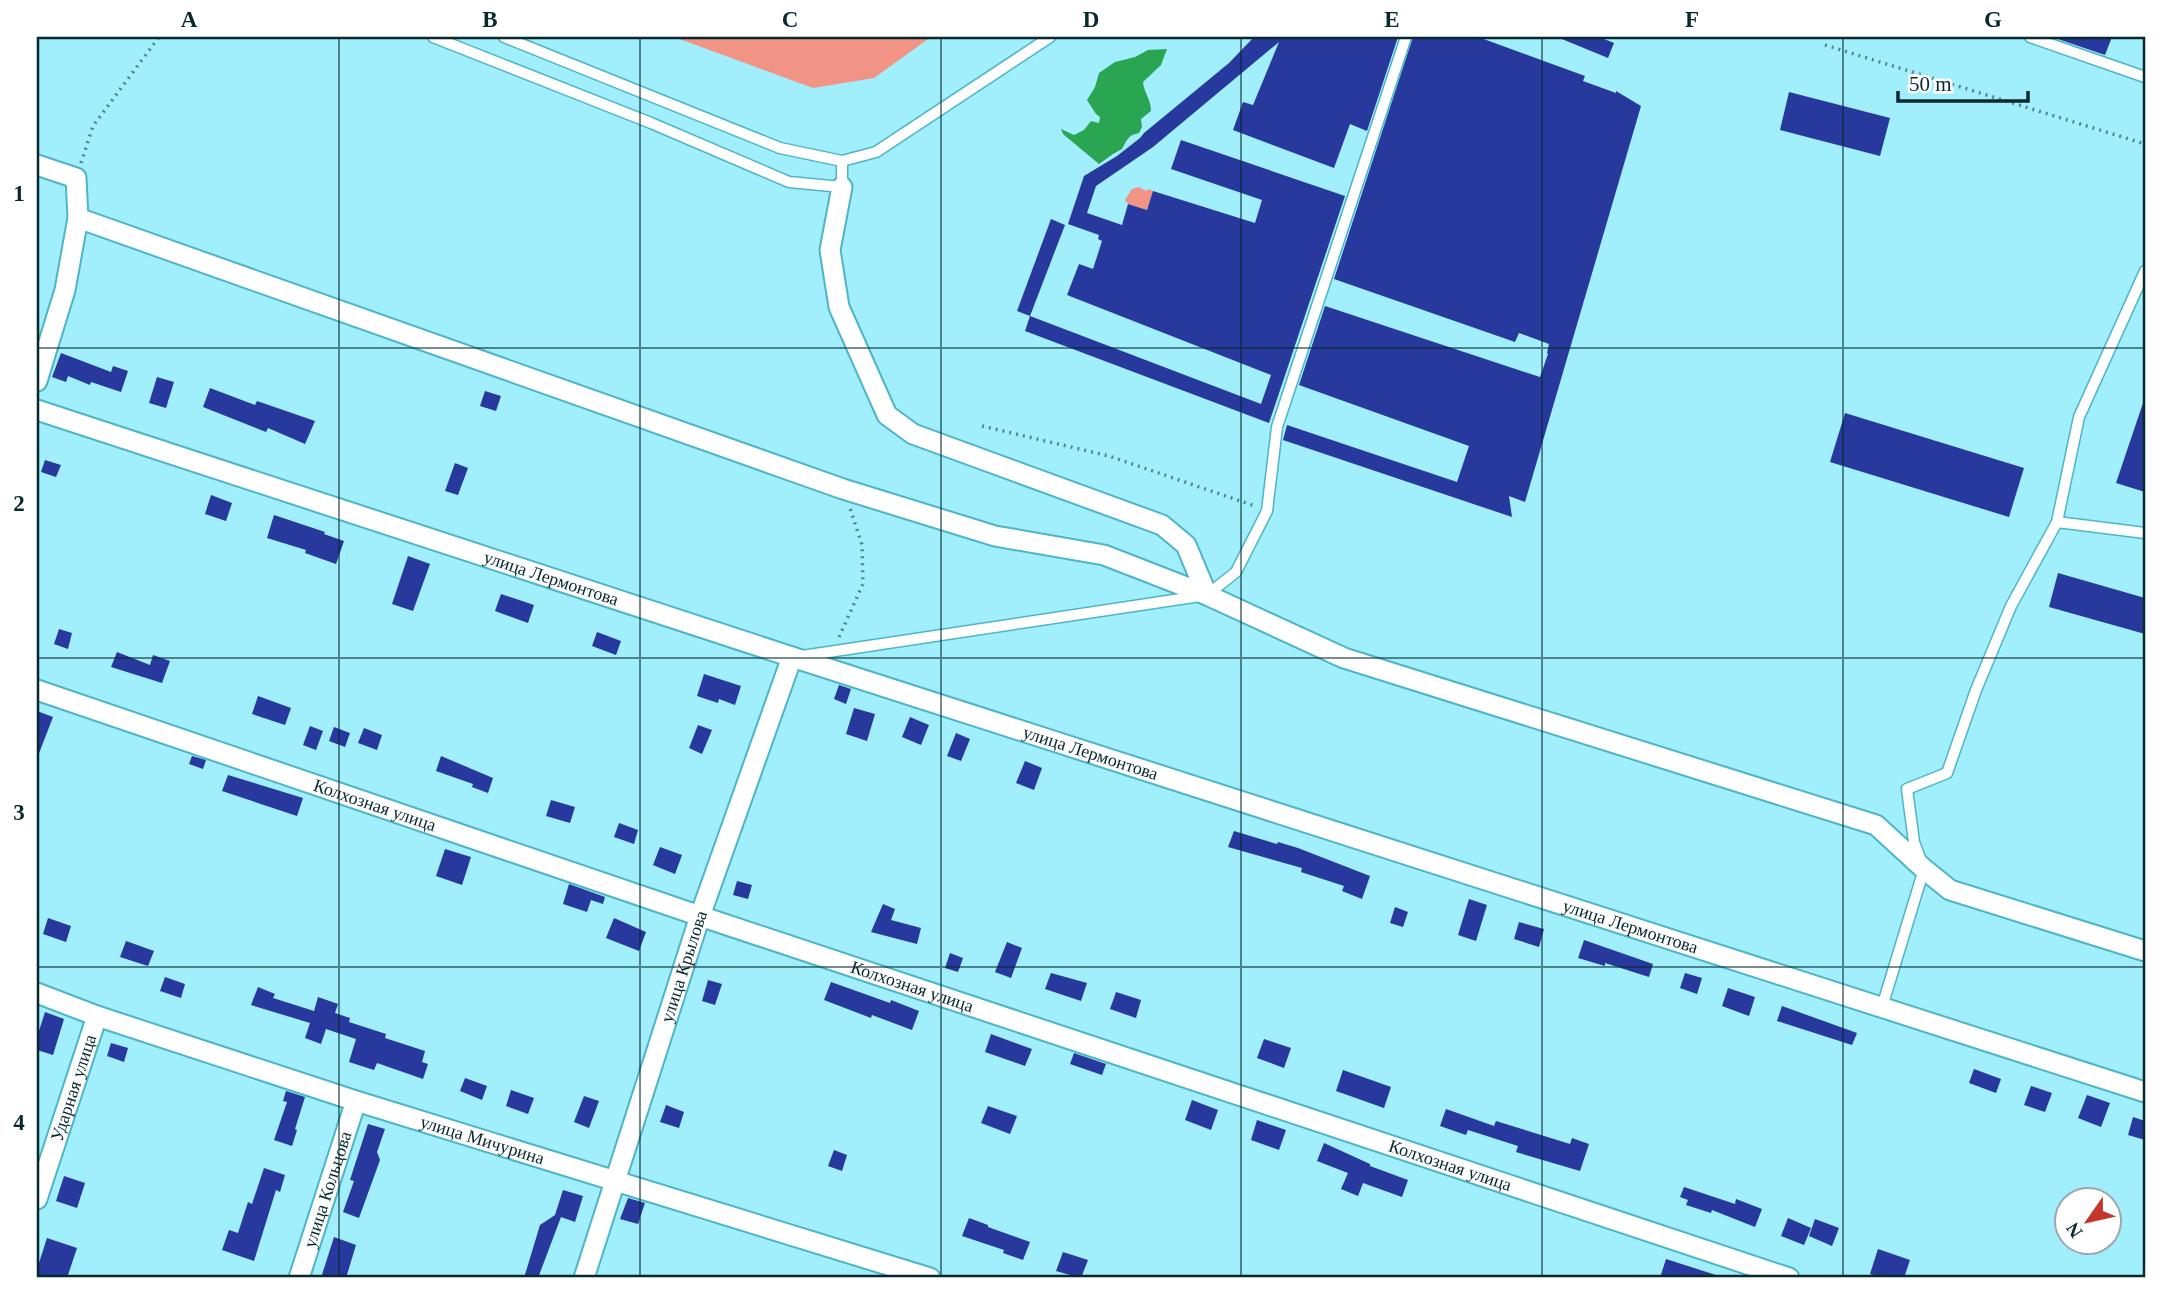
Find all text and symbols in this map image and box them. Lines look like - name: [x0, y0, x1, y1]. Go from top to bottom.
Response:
- text: A: [181, 7, 198, 32]
- text: B: [482, 7, 498, 32]
- text: C: [782, 7, 798, 32]
- text: D: [1083, 7, 1099, 32]
- text: E: [1384, 7, 1400, 32]
- text: F: [1685, 7, 1699, 32]
- text: G: [1984, 7, 2002, 32]
- scale bar: [1898, 60, 2028, 104]
- text: 50 m: [1909, 72, 1952, 96]
- text: 1: [13, 181, 25, 206]
- text: 2: [13, 491, 25, 516]
- street label: улица Лермонтова: [481, 547, 621, 610]
- street label: улица Лермонтова: [1021, 722, 1161, 784]
- street label: Колхозная улица: [311, 775, 439, 835]
- text: 3: [13, 800, 25, 825]
- street label: улица Лермонтова: [1560, 895, 1700, 958]
- street label: улица Крылова: [657, 908, 711, 1025]
- street label: Колхозная улица: [848, 957, 976, 1016]
- street label: Ударная улица: [47, 1032, 100, 1144]
- text: 4: [13, 1110, 25, 1135]
- street label: улица Мичурина: [418, 1111, 547, 1169]
- street label: улица Кольцова: [299, 1129, 356, 1250]
- street label: Колхозная улица: [1386, 1136, 1514, 1195]
- north arrow: [2052, 1186, 2122, 1256]
- text: N: [2062, 1218, 2087, 1242]

